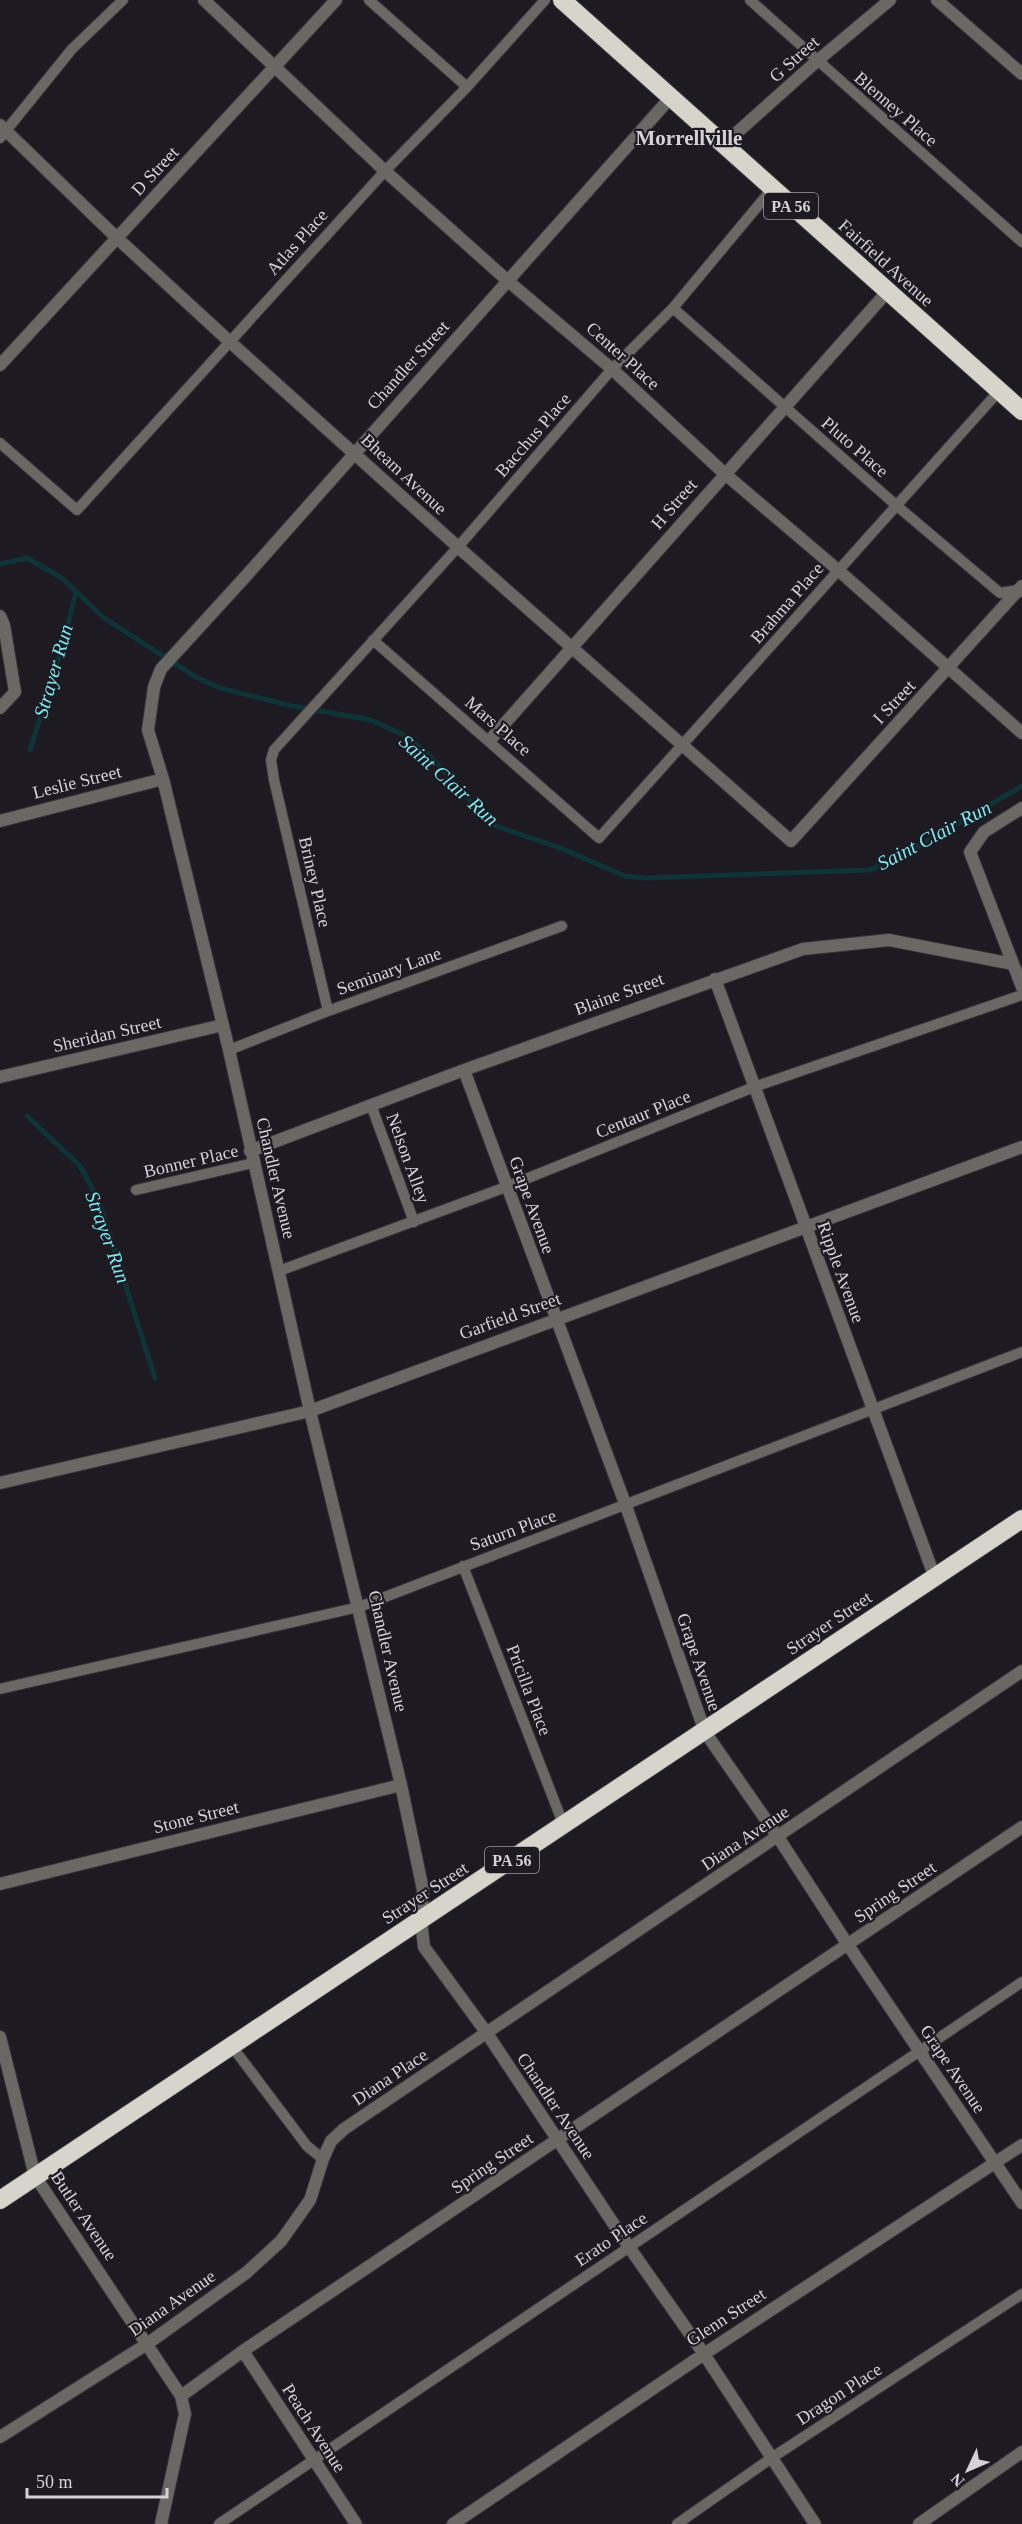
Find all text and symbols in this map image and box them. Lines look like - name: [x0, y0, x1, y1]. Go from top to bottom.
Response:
- street label: G Street: [765, 32, 823, 86]
- street label: Blenney Place: [850, 68, 942, 150]
- district label: Morrellville: [636, 126, 742, 150]
- street label: D Street: [127, 142, 183, 200]
- road number: PA 56: [764, 193, 818, 219]
- street label: Atlas Place: [262, 205, 332, 279]
- street label: Fairfield Avenue: [835, 215, 937, 311]
- street label: Chandler Street: [363, 317, 453, 413]
- street label: Center Place: [582, 318, 664, 394]
- street label: Bacchus Place: [491, 389, 575, 481]
- street label: Pluto Place: [818, 413, 892, 481]
- street label: Bheam Avenue: [357, 429, 451, 519]
- street label: H Street: [647, 475, 701, 533]
- street label: Brahma Place: [746, 559, 828, 647]
- water label: Strayer Run: [29, 622, 78, 720]
- street label: I Street: [869, 676, 919, 728]
- street label: Mars Place: [461, 692, 535, 760]
- water label: Saint Clair Run: [395, 730, 503, 830]
- street label: Leslie Street: [31, 761, 123, 803]
- water label: Saint Clair Run: [873, 796, 995, 874]
- street label: Briney Place: [295, 835, 335, 929]
- street label: Seminary Lane: [334, 943, 444, 999]
- street label: Blaine Street: [572, 969, 666, 1019]
- street label: Sheridan Street: [51, 1012, 163, 1056]
- street label: Centaur Place: [593, 1086, 693, 1142]
- street label: Nelson Alley: [382, 1110, 434, 1206]
- street label: Chandler Avenue: [252, 1115, 300, 1241]
- street label: Bonner Place: [142, 1140, 240, 1182]
- street label: Grape Avenue: [505, 1154, 559, 1256]
- water label: Strayer Run: [80, 1188, 135, 1286]
- street label: Ripple Avenue: [813, 1219, 869, 1325]
- street label: Garfield Street: [457, 1288, 563, 1344]
- street label: Saturn Place: [467, 1505, 559, 1555]
- street label: Strayer Street: [783, 1587, 875, 1659]
- street label: Chandler Avenue: [364, 1588, 412, 1714]
- street label: Grape Avenue: [673, 1610, 725, 1714]
- street label: Pricilla Place: [503, 1642, 555, 1738]
- street label: Stone Street: [151, 1797, 241, 1837]
- street label: Diana Avenue: [697, 1801, 793, 1875]
- road number: PA 56: [485, 1847, 539, 1873]
- street label: Spring Street: [850, 1857, 940, 1927]
- street label: Strayer Street: [378, 1858, 472, 1928]
- street label: Grape Avenue: [916, 2021, 990, 2117]
- street label: Diana Place: [349, 2045, 431, 2109]
- street label: Chandler Avenue: [513, 2049, 599, 2163]
- street label: Spring Street: [447, 2128, 537, 2198]
- street label: Butler Avenue: [47, 2168, 121, 2264]
- street label: Erato Place: [571, 2208, 651, 2270]
- street label: Diana Avenue: [125, 2266, 219, 2340]
- street label: Glenn Street: [683, 2284, 769, 2350]
- street label: Dragon Place: [793, 2359, 885, 2429]
- street label: Peach Avenue: [278, 2380, 350, 2476]
- north arrow: [938, 2440, 998, 2500]
- scale bar: [27, 2461, 166, 2499]
- text: N: [947, 2470, 968, 2490]
- text: 50 m: [36, 2472, 73, 2492]

